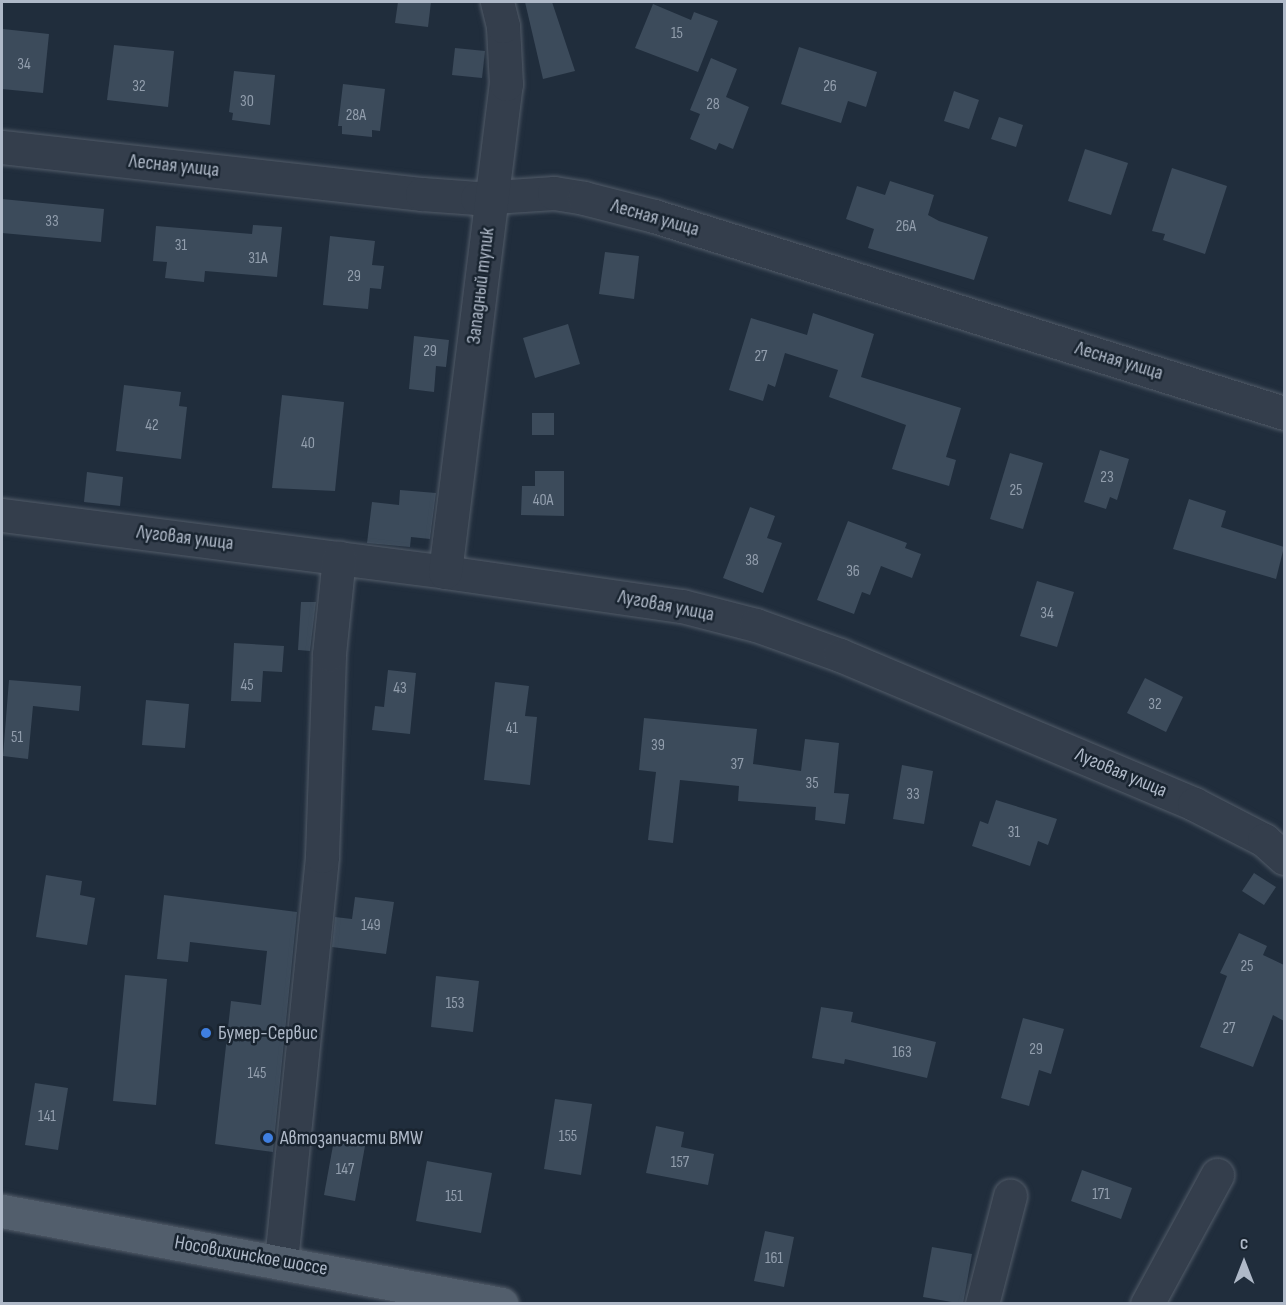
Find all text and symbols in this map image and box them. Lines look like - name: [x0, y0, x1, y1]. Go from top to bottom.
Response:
- house number: 15: [671, 24, 683, 44]
- house number: 34: [17, 55, 31, 75]
- house number: 32: [132, 77, 146, 97]
- house number: 26: [823, 77, 837, 97]
- house number: 30: [240, 92, 254, 112]
- house number: 28: [706, 95, 720, 115]
- house number: 28А: [346, 106, 366, 126]
- street label: Лесная улица: [128, 149, 220, 183]
- street label: Лесная улица: [608, 194, 702, 242]
- house number: 33: [45, 212, 59, 232]
- house number: 26А: [896, 217, 916, 237]
- street label: Западный тупик: [462, 226, 500, 346]
- house number: 31: [175, 236, 187, 256]
- house number: 31А: [248, 249, 268, 269]
- house number: 29: [347, 267, 361, 287]
- street label: Лесная улица: [1072, 336, 1166, 386]
- house number: 29: [423, 342, 437, 362]
- house number: 27: [754, 347, 768, 367]
- house number: 42: [145, 416, 159, 436]
- house number: 40: [301, 434, 315, 454]
- house number: 23: [1100, 468, 1114, 488]
- house number: 25: [1009, 481, 1023, 501]
- house number: 40А: [533, 491, 553, 511]
- street label: Луговая улица: [135, 520, 235, 556]
- house number: 38: [745, 551, 759, 571]
- house number: 36: [846, 562, 860, 582]
- street label: Луговая улица: [616, 585, 716, 627]
- house number: 34: [1040, 604, 1054, 624]
- house number: 45: [240, 676, 254, 696]
- house number: 43: [393, 679, 407, 699]
- house number: 32: [1148, 695, 1162, 715]
- house number: 41: [506, 719, 518, 739]
- house number: 51: [11, 728, 23, 748]
- house number: 39: [651, 736, 665, 756]
- street label: Луговая улица: [1071, 743, 1171, 803]
- house number: 37: [730, 755, 744, 775]
- house number: 35: [805, 774, 819, 794]
- house number: 33: [906, 785, 920, 805]
- house number: 31: [1008, 823, 1020, 843]
- house number: 149: [361, 916, 381, 936]
- house number: 25: [1240, 957, 1254, 977]
- house number: 153: [446, 994, 464, 1014]
- house number: 27: [1222, 1019, 1236, 1039]
- place label: Бумер-Сервис: [218, 1021, 318, 1045]
- marker: Бумер-Сервис: [199, 1026, 213, 1040]
- house number: 29: [1029, 1040, 1043, 1060]
- house number: 163: [892, 1043, 912, 1063]
- house number: 145: [248, 1064, 266, 1084]
- house number: 141: [38, 1107, 56, 1127]
- place label: Автозапчасти BMW: [280, 1126, 423, 1150]
- house number: 155: [559, 1127, 577, 1147]
- marker: Автозапчасти BMW: [261, 1131, 275, 1145]
- house number: 157: [671, 1153, 689, 1173]
- house number: 147: [336, 1160, 354, 1180]
- house number: 171: [1092, 1185, 1110, 1205]
- house number: 151: [445, 1187, 463, 1207]
- street label: Носовихинское шоссе: [173, 1231, 329, 1281]
- north arrow: [1214, 1233, 1274, 1293]
- text: С: [1240, 1235, 1248, 1254]
- house number: 161: [765, 1249, 783, 1269]

